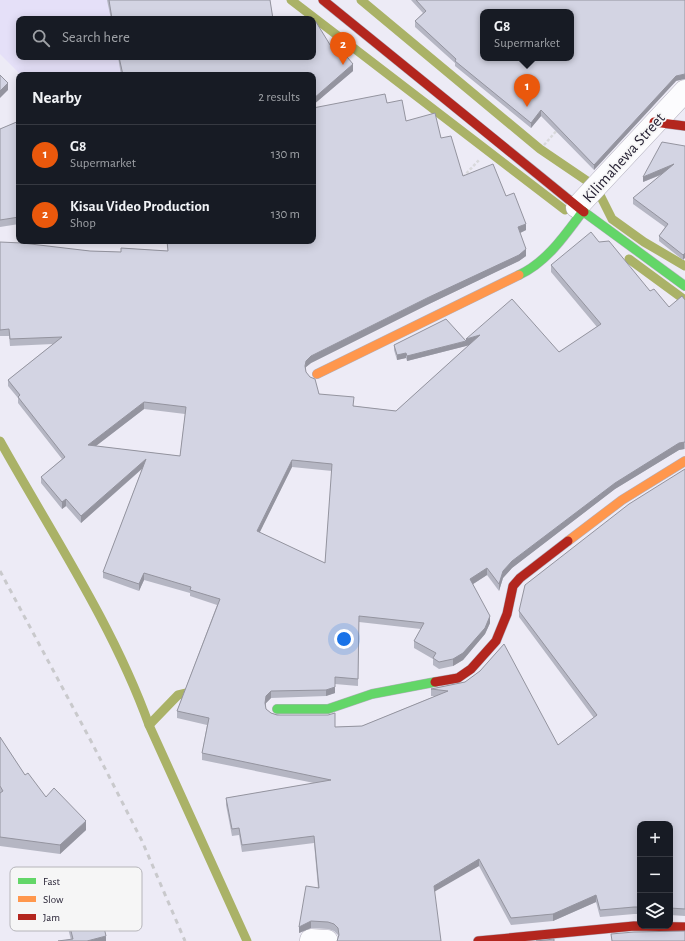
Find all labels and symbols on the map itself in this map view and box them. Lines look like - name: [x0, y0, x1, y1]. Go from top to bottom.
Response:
- pin: 2: [330, 32, 356, 65]
- pin: 1: [514, 74, 540, 107]
- street label: Kilimahewa Street: [579, 110, 668, 206]
- your location: [334, 629, 354, 649]
- legend: [10, 867, 142, 931]
- text: Fast: [43, 876, 61, 887]
- text: Slow: [43, 894, 64, 905]
- text: Jam: [43, 912, 60, 923]

